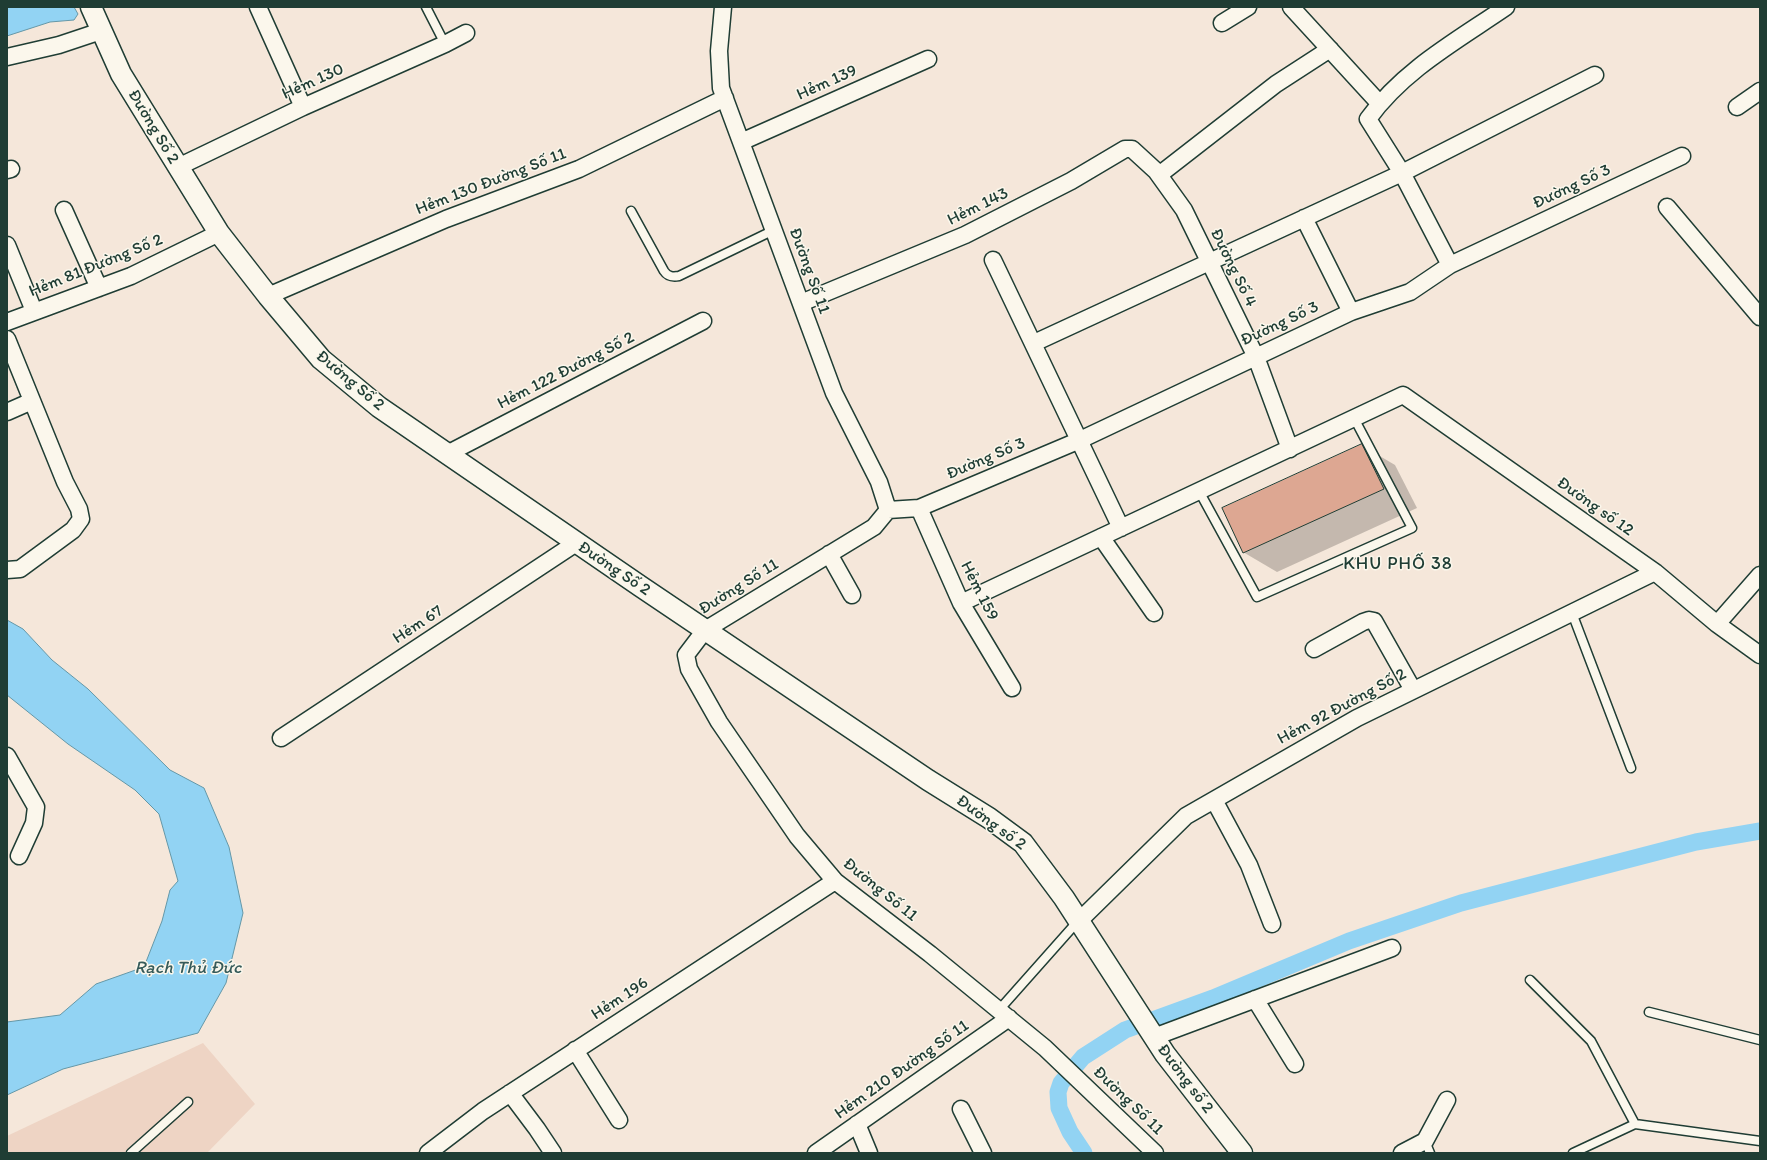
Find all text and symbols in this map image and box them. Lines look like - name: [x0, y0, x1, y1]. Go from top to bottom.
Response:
- street label: Hẻm 130: [279, 59, 347, 105]
- street label: Hẻm 139: [794, 61, 860, 105]
- street label: Đường Số 2: [123, 86, 183, 168]
- street label: Hẻm 130 Đường Số 11: [413, 144, 569, 220]
- street label: Đường Số 3: [1530, 160, 1614, 214]
- street label: Hẻm 143: [944, 184, 1012, 230]
- street label: Đường Số 11: [784, 225, 834, 317]
- street label: Đường Số 4: [1205, 225, 1261, 311]
- street label: Hẻm 81 Đường Số 2: [26, 230, 166, 302]
- street label: Đường Số 3: [1238, 297, 1322, 351]
- street label: Hẻm 122 Đường Số 2: [494, 328, 638, 414]
- street label: Đường Số 2: [311, 346, 389, 416]
- street label: Đường Số 3: [943, 433, 1029, 485]
- street label: Đường số 12: [1553, 473, 1637, 541]
- street label: Đường Số 2: [574, 537, 654, 601]
- district label: KHU PHỐ 38: [1343, 553, 1453, 575]
- street label: Đường Số 11: [695, 554, 783, 620]
- street label: Hẻm 159: [955, 558, 1003, 624]
- street label: Hẻm 67: [389, 601, 447, 649]
- street label: Hẻm 92 Đường Số 2: [1274, 664, 1410, 750]
- street label: Đường số 2: [952, 791, 1030, 855]
- street label: Đường Số 11: [839, 854, 921, 926]
- water label: Rạch Thủ Đức: [134, 957, 242, 979]
- street label: Hẻm 196: [588, 973, 652, 1025]
- street label: Hẻm 210 Đường Số 11: [831, 1016, 973, 1124]
- street label: Đường số 2: [1152, 1040, 1218, 1118]
- street label: Đường Số 11: [1088, 1062, 1168, 1140]

